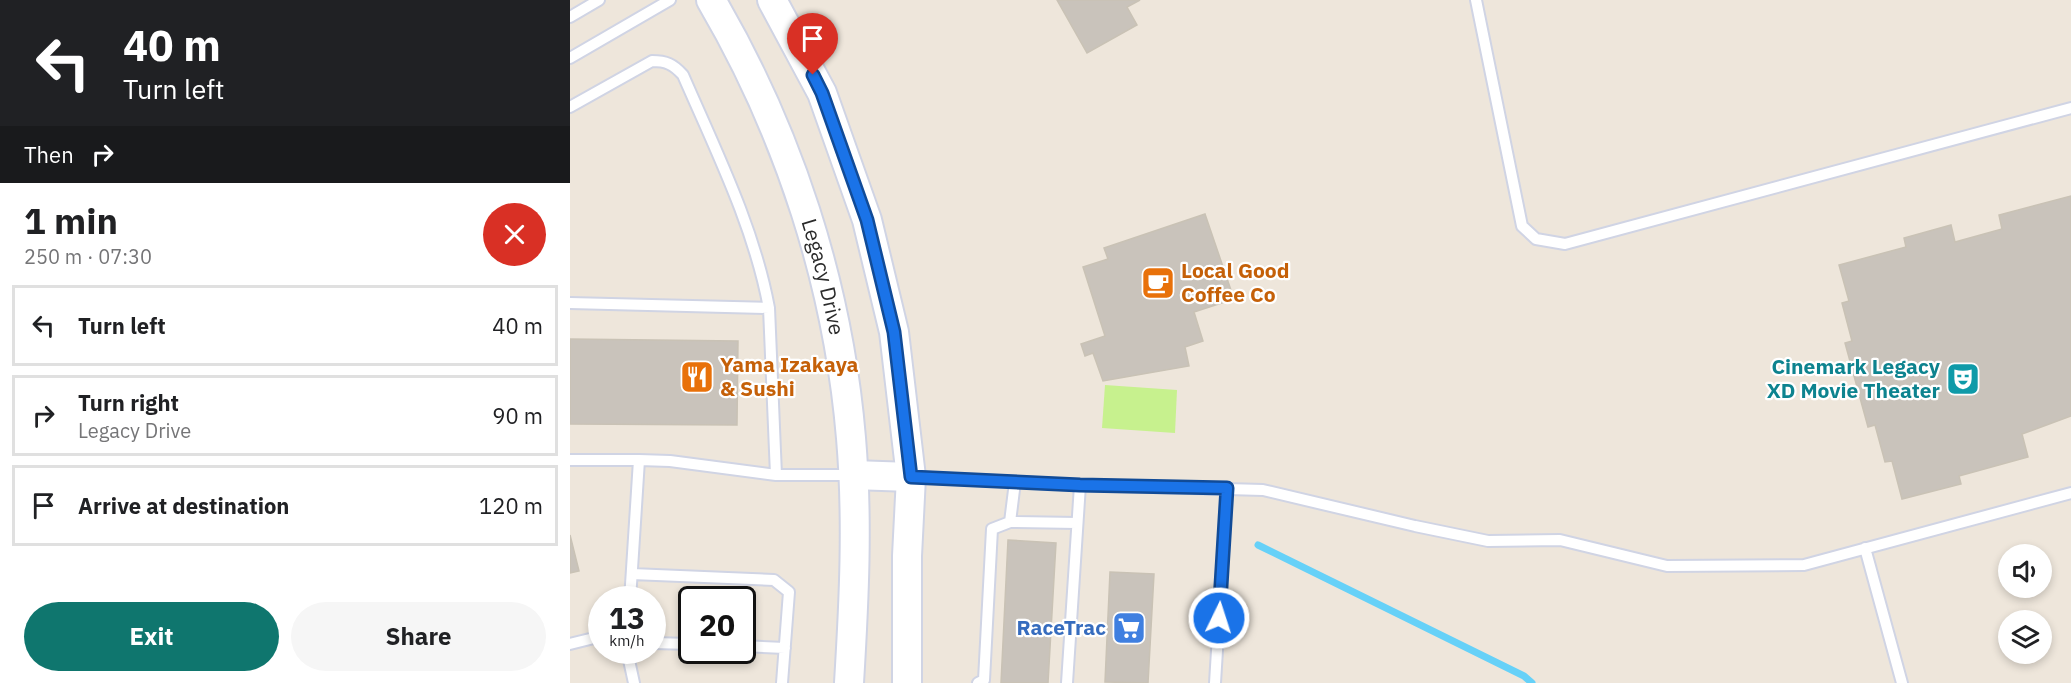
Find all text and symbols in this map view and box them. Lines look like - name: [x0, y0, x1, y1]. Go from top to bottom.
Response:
- pin: [787, 13, 838, 75]
- text: 40 m: [123, 18, 221, 73]
- icon: arrive: [796, 22, 829, 55]
- icon: left: [24, 24, 102, 102]
- text: Turn left: [123, 71, 224, 106]
- icon: right: [86, 138, 119, 171]
- text: Then: [24, 140, 74, 169]
- text: 1 min: [24, 197, 118, 244]
- button: close: [483, 203, 546, 266]
- street label: Legacy Drive: [796, 215, 852, 337]
- text: 250 m · 07:30: [24, 243, 152, 270]
- place label: Local Good Coffee Co: [1181, 256, 1289, 308]
- cafe icon: Local Good Coffee Co: [1140, 265, 1176, 301]
- icon: left: [27, 309, 60, 342]
- text: Turn left: [78, 311, 166, 340]
- text: 40 m: [492, 311, 543, 340]
- place label: Yama Izakaya & Sushi: [720, 350, 859, 402]
- place label: Cinemark Legacy XD Movie Theater: [1767, 352, 1941, 404]
- restaurant icon: Yama Izakaya & Sushi: [679, 359, 715, 395]
- theatre icon: Cinemark Legacy XD Movie Theater: [1945, 361, 1981, 397]
- text: Turn right: [78, 388, 179, 417]
- icon: right: [27, 399, 60, 432]
- text: 90 m: [492, 401, 543, 430]
- text: Legacy Drive: [78, 417, 191, 444]
- icon: arrive: [27, 489, 60, 522]
- text: Arrive at destination: [78, 491, 289, 520]
- text: 120 m: [479, 491, 543, 520]
- map controls: [1998, 544, 2052, 664]
- button: sound: [1998, 544, 2052, 598]
- speed limit sign: 20: [678, 586, 756, 664]
- position arrow: [1187, 586, 1251, 650]
- text: 13: [609, 598, 645, 637]
- button: Exit: [24, 602, 279, 671]
- button: Share: [291, 602, 546, 671]
- supermarket icon: RaceTrac: [1111, 610, 1147, 646]
- button: layers: [1998, 610, 2052, 664]
- place label: RaceTrac: [1017, 613, 1106, 641]
- text: km/h: [609, 631, 645, 650]

